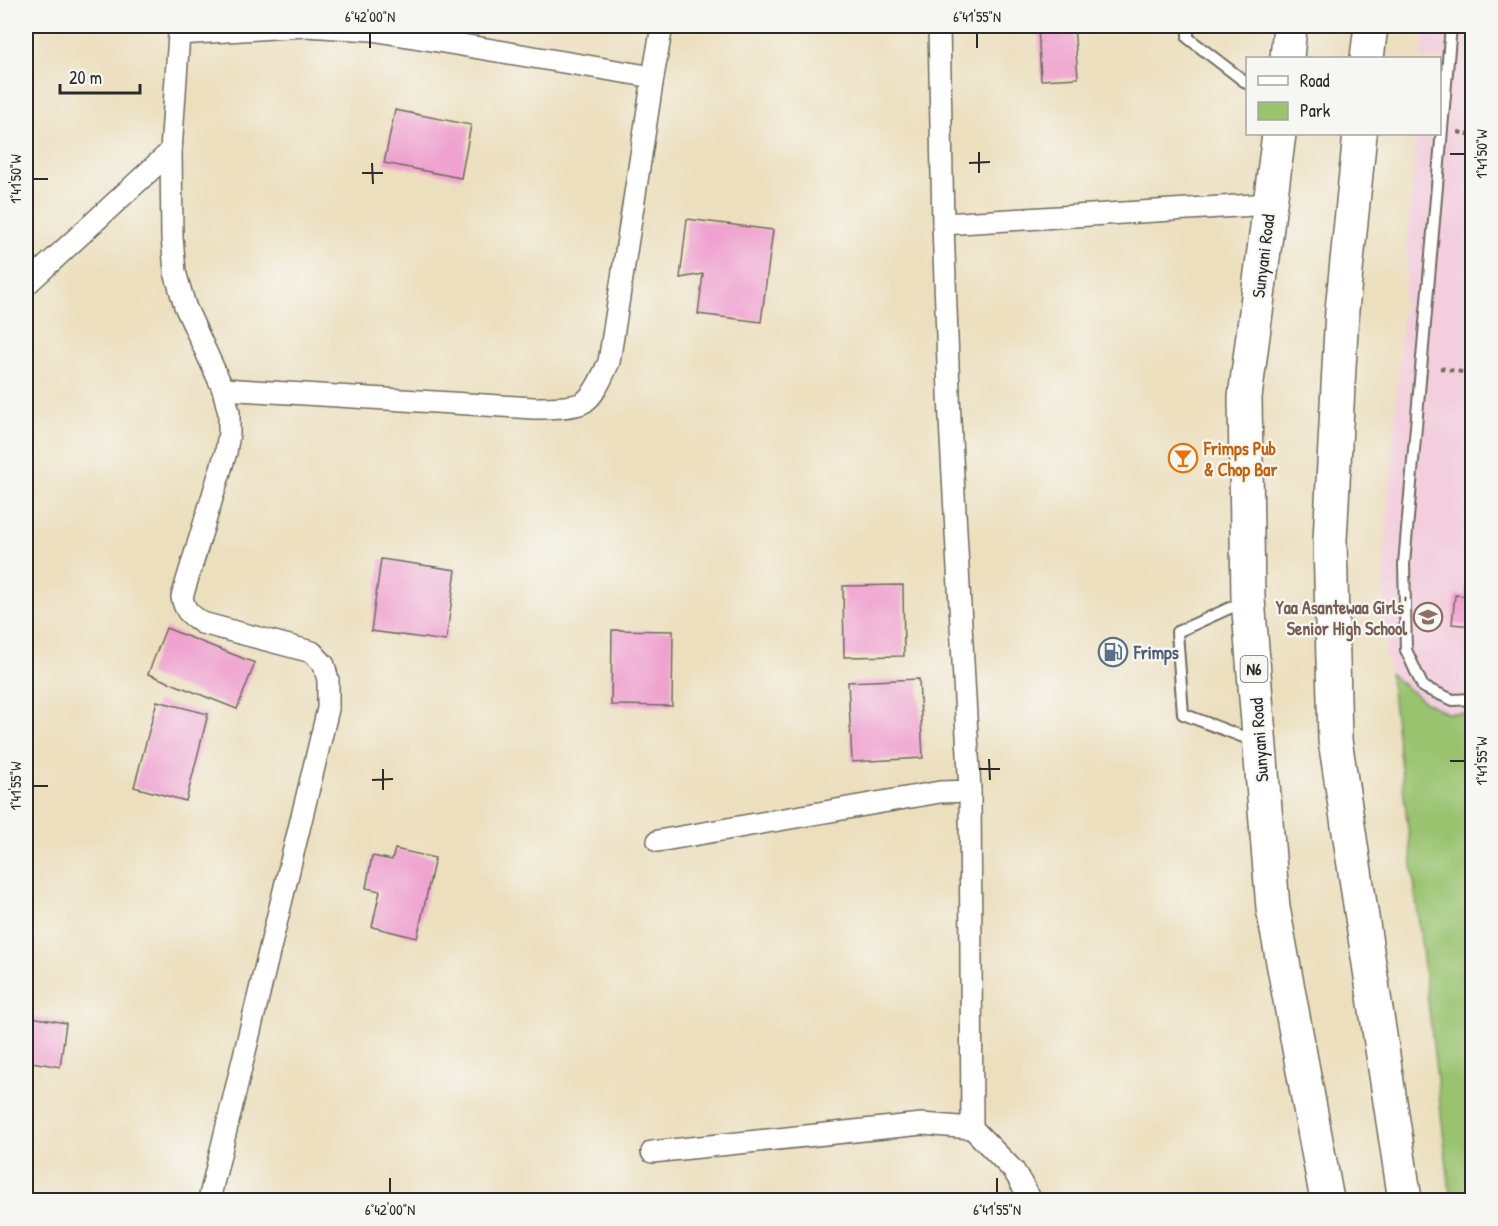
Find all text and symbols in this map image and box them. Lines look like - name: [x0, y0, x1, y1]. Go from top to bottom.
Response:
- text: 6°42'00"N: [345, 6, 395, 27]
- text: 6°41'55"N: [953, 6, 1001, 27]
- scale bar: [60, 57, 140, 95]
- legend: [1246, 57, 1441, 135]
- text: 20 m: [69, 65, 102, 90]
- text: Road: [1300, 68, 1330, 93]
- text: Park: [1300, 98, 1331, 123]
- text: 1°41'50"W: [1471, 129, 1492, 179]
- text: 1°41'50"W: [5, 154, 26, 204]
- street label: Sunyani Road: [1245, 213, 1281, 299]
- place label: Frimps Pub & Chop Bar: [1203, 436, 1277, 483]
- bar icon: Frimps Pub & Chop Bar: [1167, 442, 1199, 474]
- place label: Yaa Asantewaa Girls' Senior High School: [1276, 595, 1408, 642]
- school or university icon: Yaa Asantewaa Girls' Senior High School: [1412, 601, 1444, 633]
- fuel station icon: Frimps: [1097, 636, 1129, 668]
- place label: Frimps: [1133, 640, 1179, 666]
- road number: N6: [1240, 656, 1268, 682]
- street label: Sunyani Road: [1244, 697, 1274, 783]
- text: 1°41'55"W: [1471, 736, 1492, 785]
- text: 1°41'55"W: [5, 761, 26, 810]
- text: 6°42'00"N: [365, 1199, 415, 1220]
- text: 6°41'55"N: [973, 1199, 1021, 1220]

